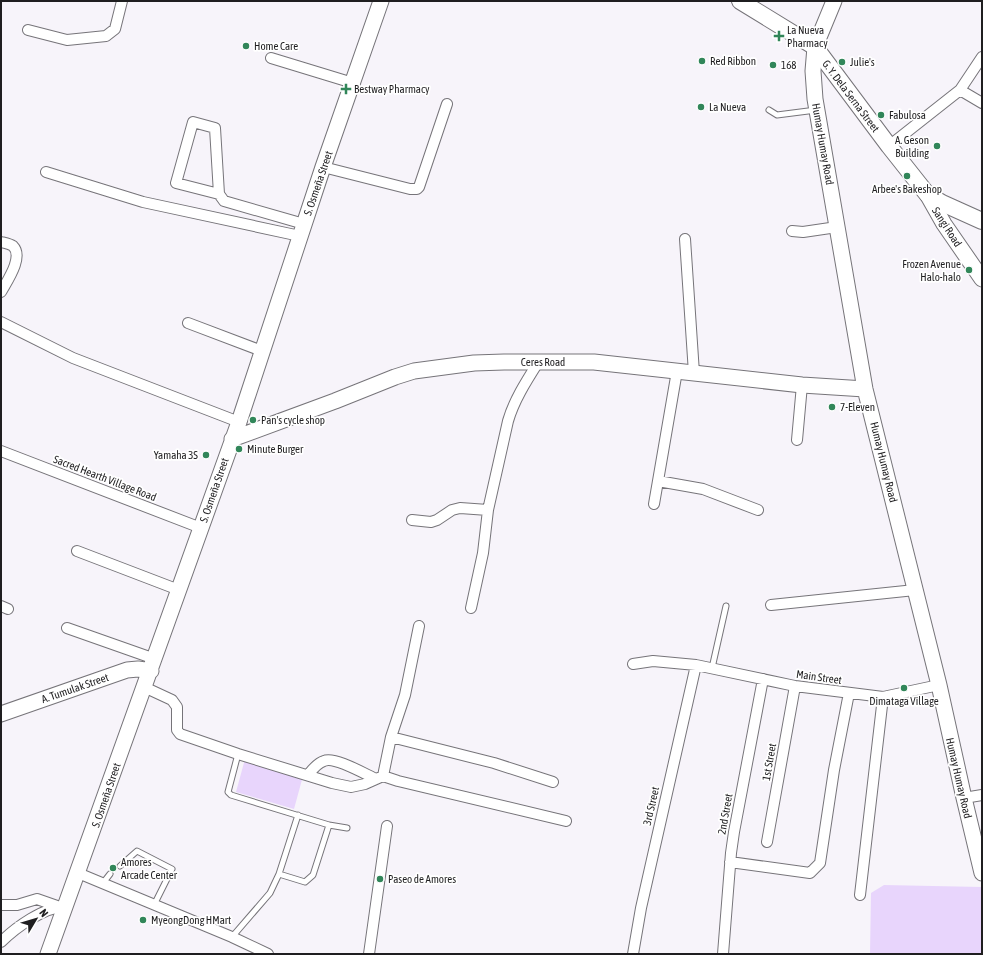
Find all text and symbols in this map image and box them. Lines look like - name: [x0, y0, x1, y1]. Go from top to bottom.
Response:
- place label: La Nueva Pharmacy: [787, 24, 828, 49]
- marker: La Nueva Pharmacy: [774, 31, 784, 41]
- place label: Home Care: [254, 40, 298, 52]
- marker: Home Care: [241, 41, 251, 51]
- place label: Red Ribbon: [710, 55, 756, 67]
- marker: Red Ribbon: [697, 56, 707, 66]
- place label: Julie's: [850, 56, 875, 68]
- marker: Julie's: [837, 57, 847, 67]
- street label: G. Y. Dela Serna Street: [820, 58, 882, 134]
- place label: 168: [781, 59, 797, 71]
- marker: 168: [768, 60, 778, 70]
- place label: Bestway Pharmacy: [354, 83, 430, 95]
- marker: Bestway Pharmacy: [341, 84, 351, 94]
- place label: La Nueva: [709, 101, 746, 113]
- marker: La Nueva: [696, 102, 706, 112]
- street label: Humay Humay Road: [810, 102, 836, 186]
- place label: Fabulosa: [889, 109, 926, 121]
- marker: Fabulosa: [876, 110, 886, 120]
- place label: A. Geson Building: [895, 134, 929, 159]
- marker: A. Geson Building: [932, 141, 942, 151]
- street label: S. Osmeña Street: [301, 149, 335, 217]
- marker: Arbee's Bakeshop: [902, 171, 912, 181]
- place label: Arbee's Bakeshop: [872, 183, 942, 195]
- street label: Sangi Road: [930, 205, 964, 249]
- place label: Frozen Avenue Halo-halo: [902, 258, 961, 283]
- marker: Frozen Avenue Halo-halo: [964, 265, 974, 275]
- street label: Ceres Road: [521, 356, 565, 368]
- place label: 7-Eleven: [840, 401, 875, 413]
- marker: 7-Eleven: [827, 402, 837, 412]
- place label: Pan's cycle shop: [261, 414, 325, 426]
- marker: Pan's cycle shop: [248, 415, 258, 425]
- street label: Humay Humay Road: [868, 420, 900, 504]
- place label: Minute Burger: [247, 443, 304, 455]
- marker: Minute Burger: [234, 444, 244, 454]
- place label: Yamaha 3S: [154, 449, 198, 461]
- marker: Yamaha 3S: [201, 450, 211, 460]
- street label: Sacred Hearth Village Road: [52, 453, 158, 503]
- street label: S. Osmeña Street: [197, 456, 231, 524]
- street label: Main Street: [795, 668, 843, 686]
- street label: A. Tumulak Street: [40, 671, 110, 705]
- marker: Dimataga Village: [899, 683, 909, 693]
- place label: Dimataga Village: [869, 695, 939, 707]
- street label: Humay Humay Road: [944, 736, 974, 820]
- street label: 1st Street: [760, 742, 778, 782]
- street label: S. Osmeña Street: [89, 761, 123, 829]
- street label: 3rd Street: [641, 786, 661, 826]
- street label: 2nd Street: [715, 793, 735, 835]
- place label: Amores Arcade Center: [121, 856, 178, 881]
- marker: Amores Arcade Center: [108, 863, 118, 873]
- place label: Paseo de Amores: [388, 873, 456, 885]
- marker: Paseo de Amores: [375, 874, 385, 884]
- north arrow: [16, 899, 56, 939]
- text: N: [37, 907, 51, 919]
- place label: MyeongDong HMart: [151, 914, 231, 926]
- marker: MyeongDong HMart: [138, 915, 148, 925]

